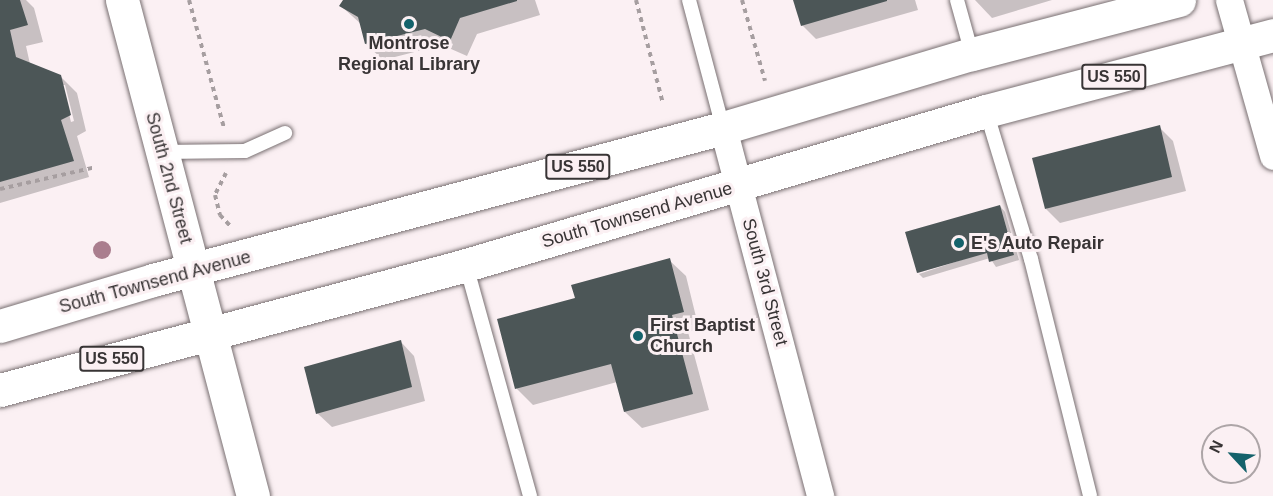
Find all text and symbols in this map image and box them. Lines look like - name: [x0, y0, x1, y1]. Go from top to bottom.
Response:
- marker: Montrose Regional Library: [402, 17, 416, 31]
- place label: Montrose Regional Library: [338, 33, 480, 76]
- road number: US 550: [1081, 64, 1147, 90]
- street label: South 2nd Street: [141, 110, 197, 246]
- road number: US 550: [545, 154, 611, 180]
- street label: South Townsend Avenue: [538, 177, 736, 253]
- street label: South 3rd Street: [738, 216, 792, 348]
- place label: E's Auto Repair: [971, 232, 1104, 254]
- marker: E's Auto Repair: [952, 236, 966, 250]
- street label: South Townsend Avenue: [56, 246, 254, 318]
- place label: First Baptist Church: [650, 315, 755, 358]
- marker: First Baptist Church: [631, 329, 645, 343]
- road number: US 550: [79, 346, 145, 372]
- north arrow: [1201, 424, 1261, 484]
- text: N: [1206, 438, 1226, 456]

